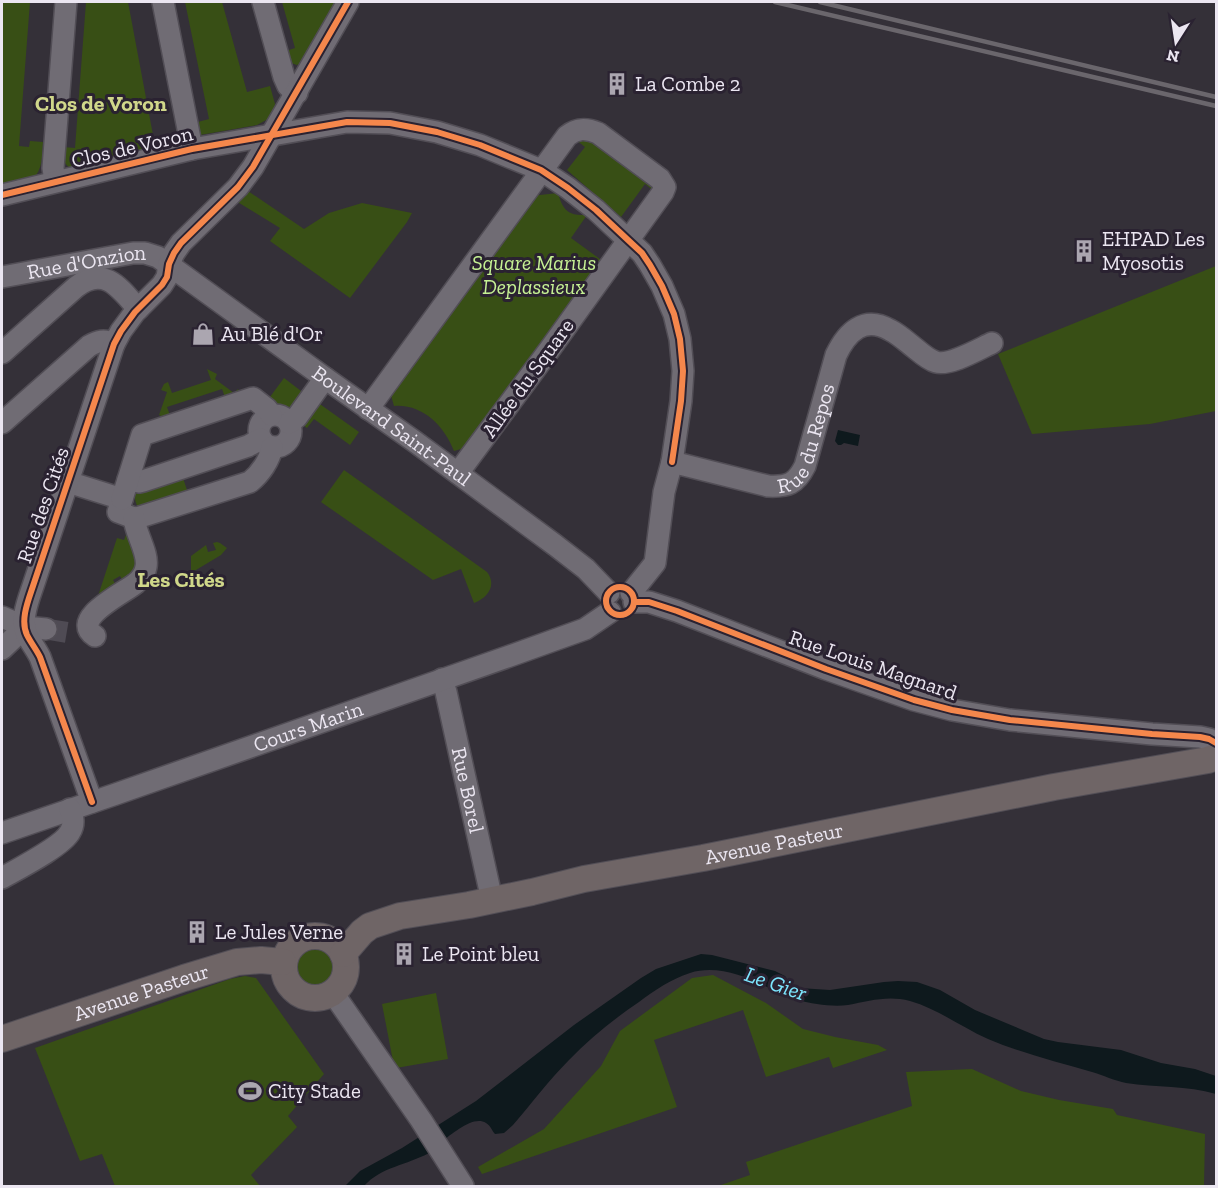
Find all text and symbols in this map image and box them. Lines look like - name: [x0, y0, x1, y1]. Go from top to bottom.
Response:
- north arrow: [1146, 12, 1206, 72]
- text: N: [1165, 46, 1181, 67]
- building icon: La Combe 2: [604, 71, 630, 97]
- place label: La Combe 2: [635, 71, 740, 96]
- district label: Clos de Voron: [35, 90, 167, 117]
- street label: Clos de Voron: [69, 120, 195, 173]
- place label: EHPAD Les Myosotis: [1102, 226, 1205, 275]
- building icon: EHPAD Les Myosotis: [1071, 238, 1097, 264]
- street label: Rue d'Onzion: [25, 240, 146, 284]
- park label: Square Marius Deplassieux: [472, 250, 596, 299]
- street label: Allée du Square: [476, 313, 579, 442]
- shop icon: Au Blé d'Or: [190, 321, 216, 347]
- place label: Au Blé d'Or: [221, 321, 323, 346]
- street label: Boulevard Saint-Paul: [308, 360, 477, 491]
- street label: Rue du Repos: [775, 381, 839, 498]
- street label: Rue des Cités: [11, 444, 74, 566]
- district label: Les Cités: [137, 566, 225, 593]
- street label: Rue Louis Magnard: [786, 624, 961, 705]
- street label: Cours Marin: [250, 696, 366, 757]
- street label: Rue Borel: [447, 745, 490, 836]
- street label: Avenue Pasteur: [703, 817, 846, 869]
- building icon: Le Jules Verne: [184, 919, 210, 945]
- place label: Le Jules Verne: [215, 919, 343, 944]
- building icon: Le Point bleu: [391, 941, 417, 967]
- place label: Le Point bleu: [422, 941, 540, 966]
- street label: Avenue Pasteur: [70, 958, 212, 1026]
- water label: Le Gier: [741, 960, 811, 1007]
- sports icon: City Stade: [237, 1078, 263, 1104]
- place label: City Stade: [268, 1078, 361, 1103]

